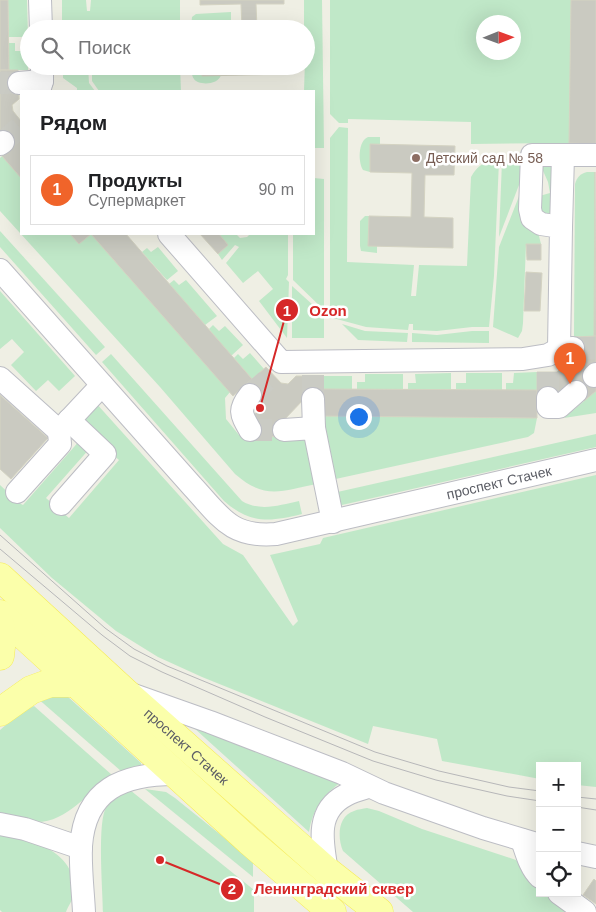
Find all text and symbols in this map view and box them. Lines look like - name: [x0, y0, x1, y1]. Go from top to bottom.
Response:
- north arrow: [476, 15, 521, 60]
- search box: [20, 20, 315, 75]
- icon: search: [38, 34, 66, 62]
- text: Поиск: [78, 37, 131, 58]
- text: Рядом: [40, 111, 107, 134]
- place label: Детский сад № 58: [426, 150, 543, 166]
- marker: Детский сад № 58: [410, 152, 422, 164]
- text: Продукты: [88, 170, 183, 191]
- text: 1: [53, 181, 61, 198]
- text: 90 m: [258, 181, 294, 198]
- text: Супермаркет: [88, 192, 186, 209]
- callout: Ozon: [274, 295, 357, 325]
- text: 1: [283, 302, 291, 319]
- text: Ozon: [309, 302, 347, 319]
- pin: 1: [554, 343, 586, 384]
- your location: [346, 404, 372, 430]
- street label: проспект Стачек: [445, 462, 554, 502]
- street label: проспект Стачек: [141, 705, 233, 789]
- map controls: [536, 762, 581, 897]
- button: +: [536, 762, 581, 807]
- button: −: [536, 807, 581, 852]
- button: locate: [536, 852, 581, 897]
- callout: Ленинградский сквер: [219, 874, 424, 904]
- text: 2: [228, 880, 236, 897]
- text: Ленинградский сквер: [254, 880, 414, 897]

